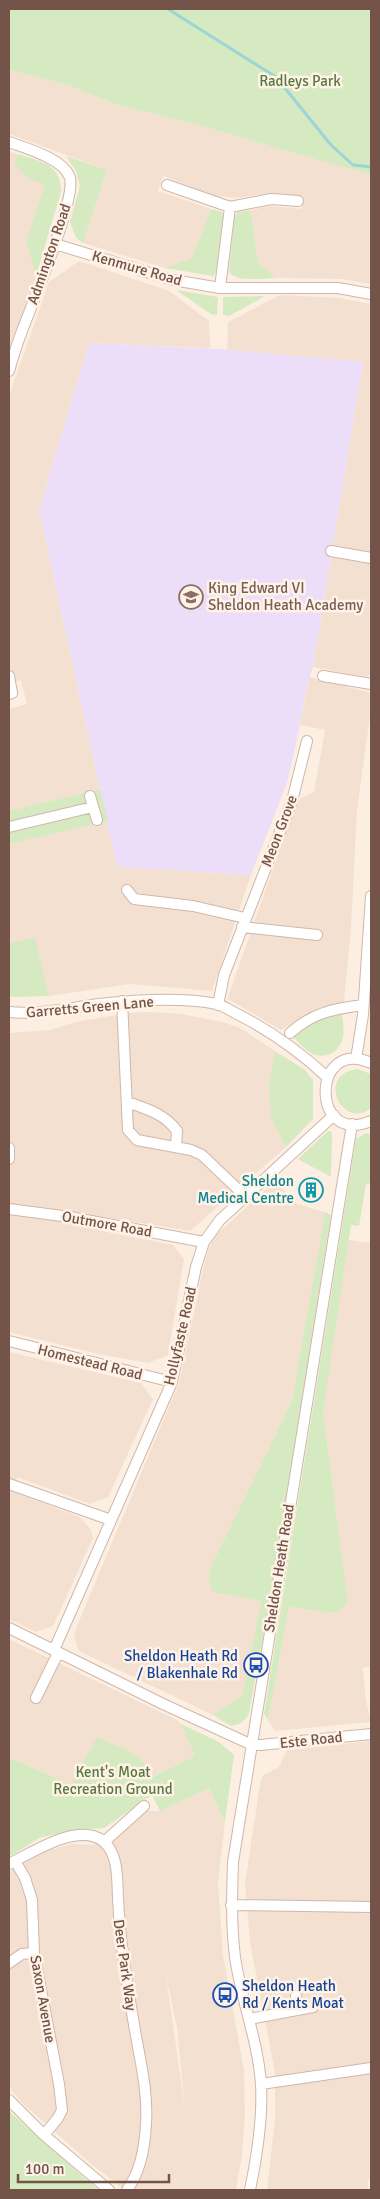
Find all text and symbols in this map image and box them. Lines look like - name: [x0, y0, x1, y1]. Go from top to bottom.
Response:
- park label: Radleys Park: [259, 72, 341, 90]
- street label: Admington Road: [23, 201, 75, 307]
- street label: Kenmure Road: [90, 247, 184, 289]
- place label: King Edward VI Sheldon Heath Academy: [208, 579, 363, 614]
- school or university icon: King Edward VI Sheldon Heath Academy: [178, 584, 204, 610]
- street label: Meon Grove: [257, 792, 301, 870]
- street label: Garretts Green Lane: [25, 992, 155, 1022]
- place label: Sheldon Medical Centre: [197, 1172, 294, 1207]
- building icon: Sheldon Medical Centre: [298, 1177, 324, 1203]
- street label: Outmore Road: [61, 1207, 154, 1241]
- street label: Hollyfaste Road: [160, 1285, 200, 1387]
- street label: Homestead Road: [36, 1340, 144, 1384]
- street label: Sheldon Heath Road: [260, 1503, 298, 1633]
- place label: Sheldon Heath Rd / Blakenhale Rd: [124, 1647, 238, 1682]
- bus stop icon: Sheldon Heath Rd / Blakenhale Rd: [243, 1652, 269, 1678]
- street label: Este Road: [279, 1728, 343, 1752]
- park label: Kent's Moat Recreation Ground: [53, 1763, 173, 1798]
- street label: Deer Park Way: [110, 1918, 140, 2012]
- street label: Saxon Avenue: [26, 1954, 60, 2044]
- place label: Sheldon Heath Rd / Kents Moat: [242, 1977, 344, 2012]
- bus stop icon: Sheldon Heath Rd / Kents Moat: [212, 1982, 238, 2008]
- scale bar: [18, 2152, 169, 2184]
- text: 100 m: [25, 2160, 65, 2178]

